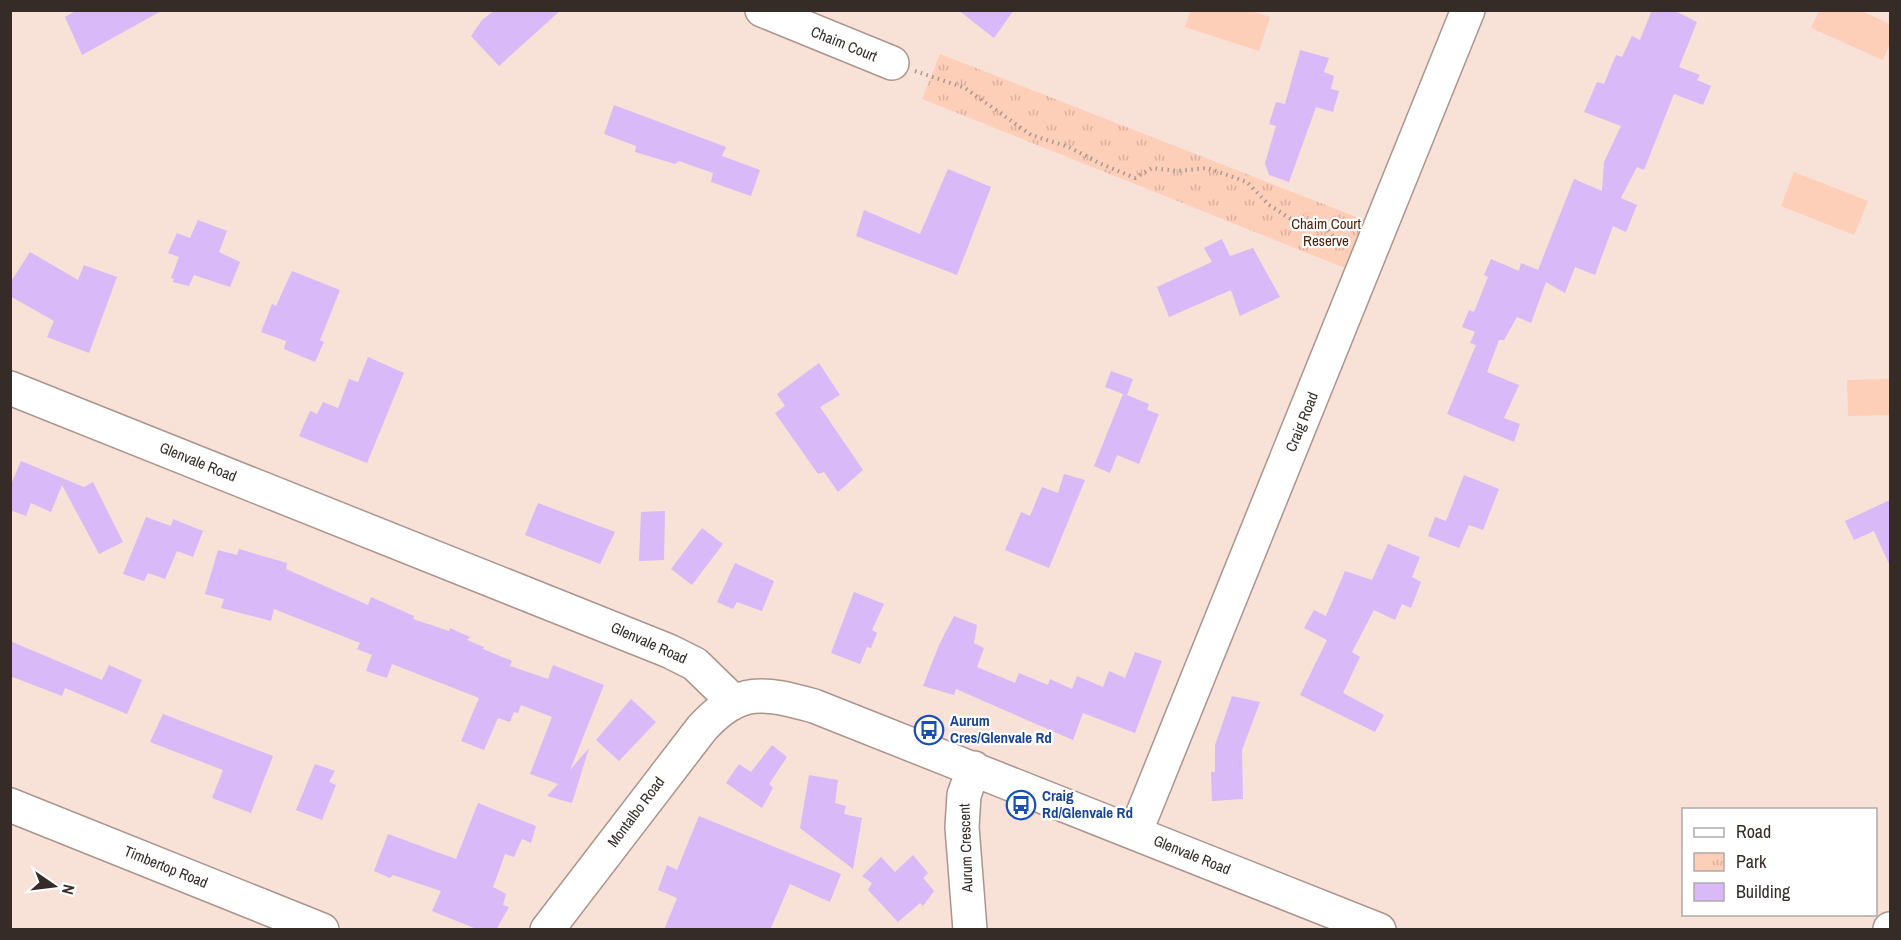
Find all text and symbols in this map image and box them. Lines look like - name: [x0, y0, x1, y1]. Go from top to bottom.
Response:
- street label: Chaim Court: [808, 21, 881, 67]
- park label: Chaim Court Reserve: [1291, 213, 1361, 251]
- street label: Craig Road: [1280, 389, 1323, 455]
- street label: Glenvale Road: [157, 437, 240, 487]
- street label: Glenvale Road: [608, 616, 691, 669]
- place label: Aurum Cres/Glenvale Rd: [950, 710, 1052, 748]
- bus stop icon: Aurum Cres/Glenvale Rd: [913, 714, 945, 746]
- street label: Montalbo Road: [602, 772, 669, 851]
- place label: Craig Rd/Glenvale Rd: [1042, 785, 1133, 823]
- bus stop icon: Craig Rd/Glenvale Rd: [1005, 789, 1037, 821]
- street label: Aurum Crescent: [953, 803, 978, 894]
- legend: [1682, 808, 1877, 916]
- text: Road: [1736, 819, 1771, 844]
- street label: Glenvale Road: [1151, 830, 1234, 880]
- street label: Timbertop Road: [121, 840, 211, 893]
- text: Park: [1736, 849, 1767, 874]
- north arrow: [24, 856, 84, 916]
- text: Building: [1736, 879, 1791, 904]
- text: N: [57, 882, 80, 897]

